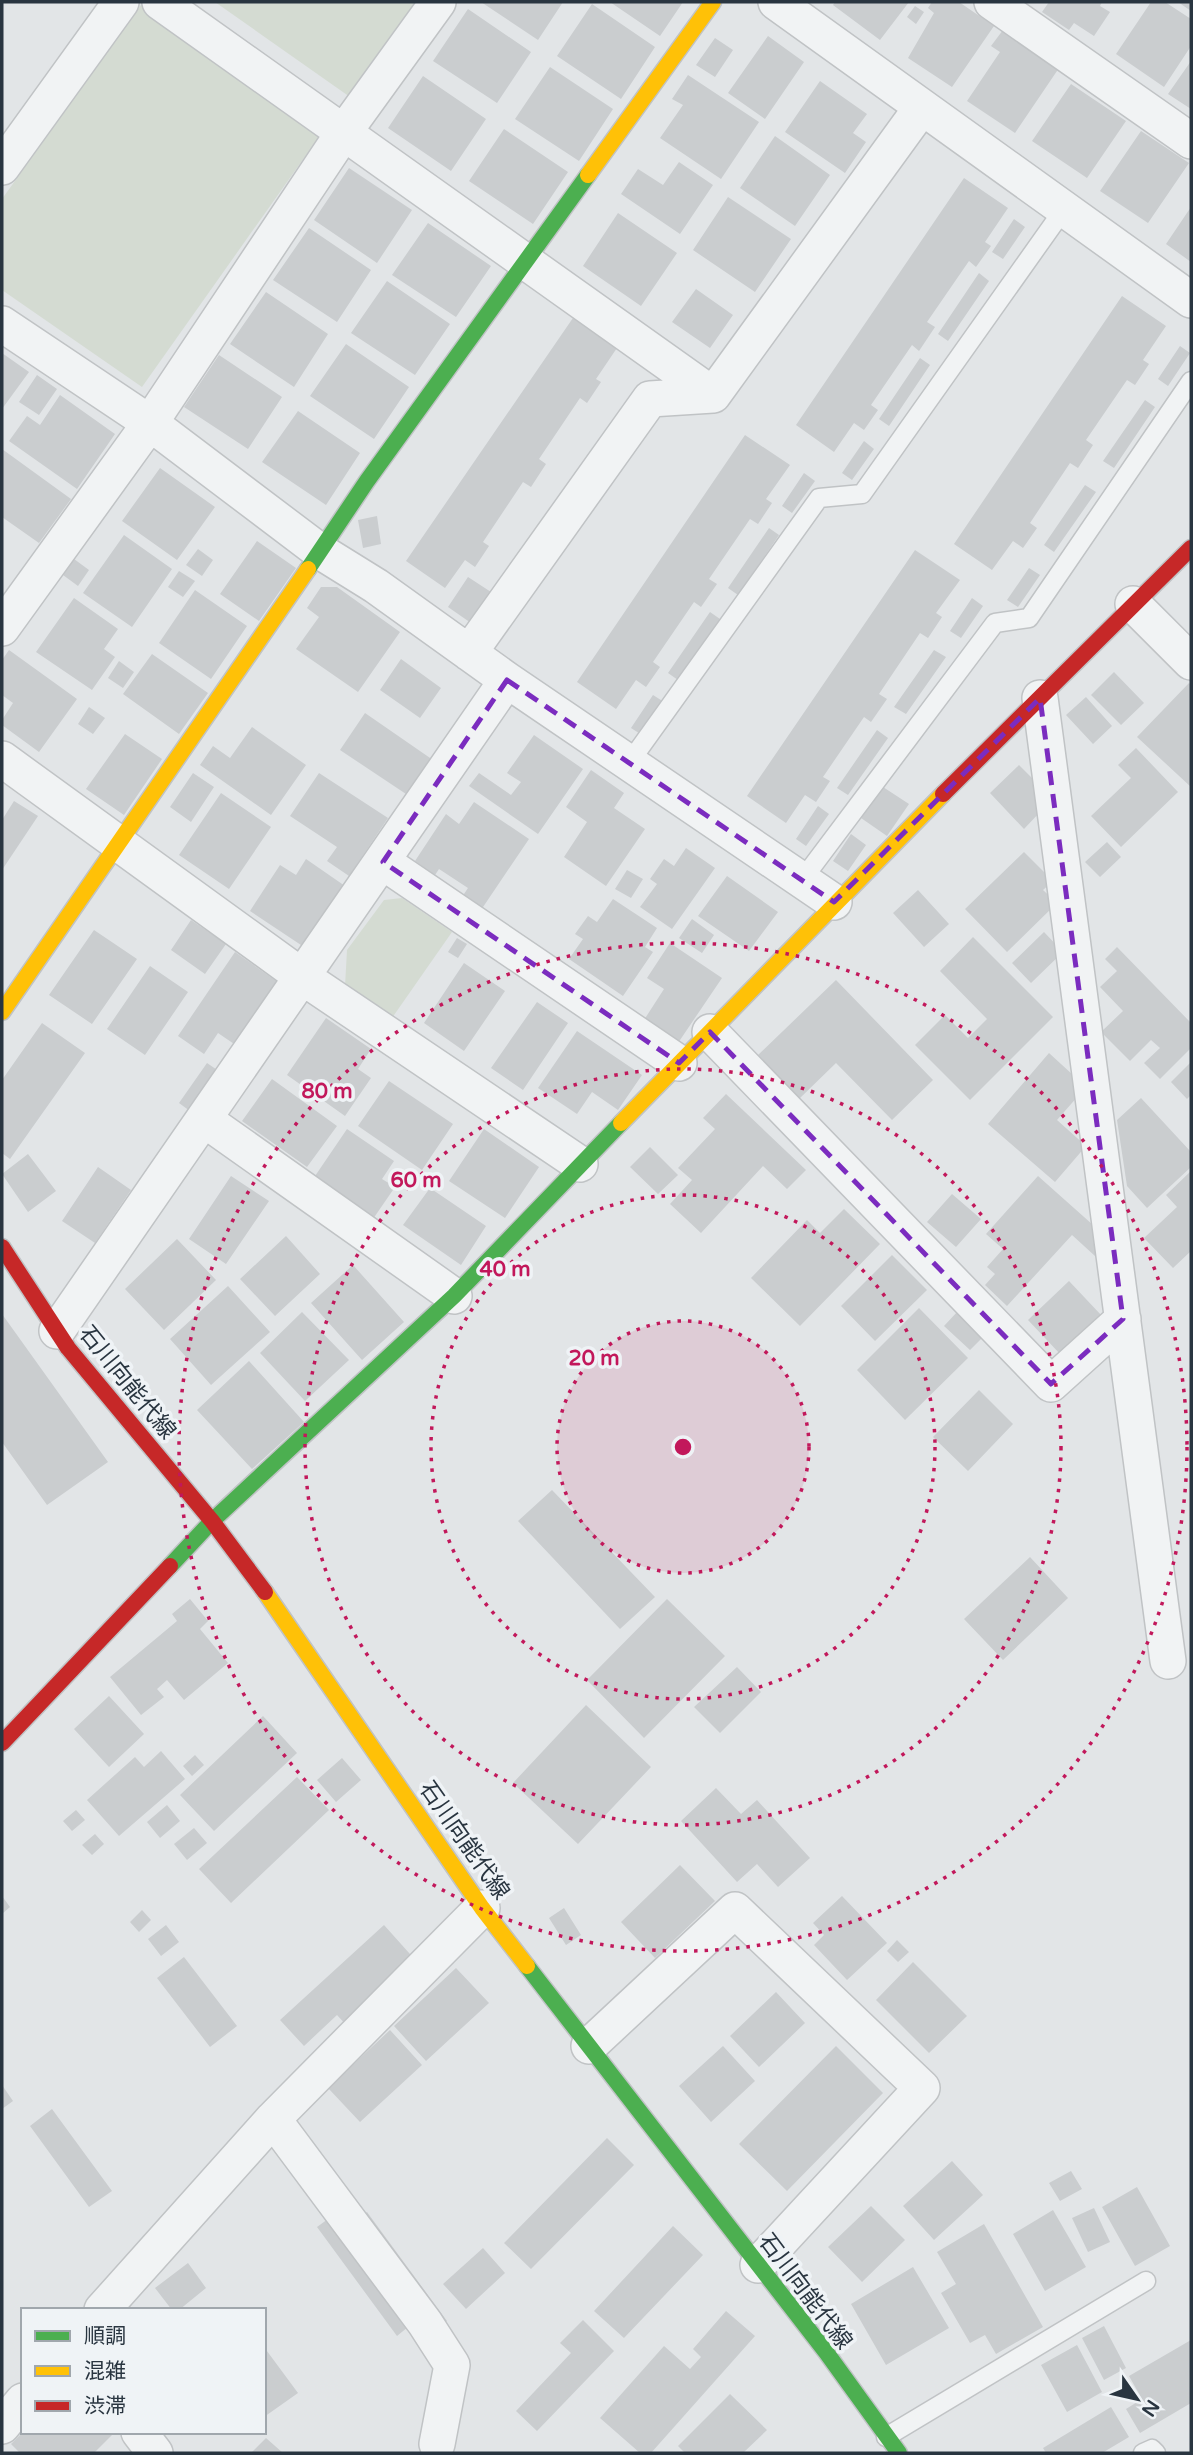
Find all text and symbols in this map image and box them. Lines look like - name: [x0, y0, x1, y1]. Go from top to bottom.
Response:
- text: 80 m: [301, 1079, 353, 1104]
- text: 60 m: [390, 1168, 442, 1193]
- text: 40 m: [479, 1257, 531, 1282]
- street label: 石川向能代線: [73, 1320, 182, 1445]
- text: 20 m: [568, 1346, 620, 1371]
- centre of rings: [671, 1435, 695, 1459]
- street label: 石川向能代線: [413, 1776, 515, 1905]
- street label: 石川向能代線: [752, 2228, 858, 2355]
- legend: [21, 2308, 266, 2434]
- text: 順調: [84, 2324, 126, 2349]
- text: 混雑: [84, 2359, 126, 2384]
- north arrow: [1102, 2364, 1172, 2434]
- text: 渋滞: [84, 2394, 126, 2419]
- text: N: [1137, 2395, 1164, 2420]

